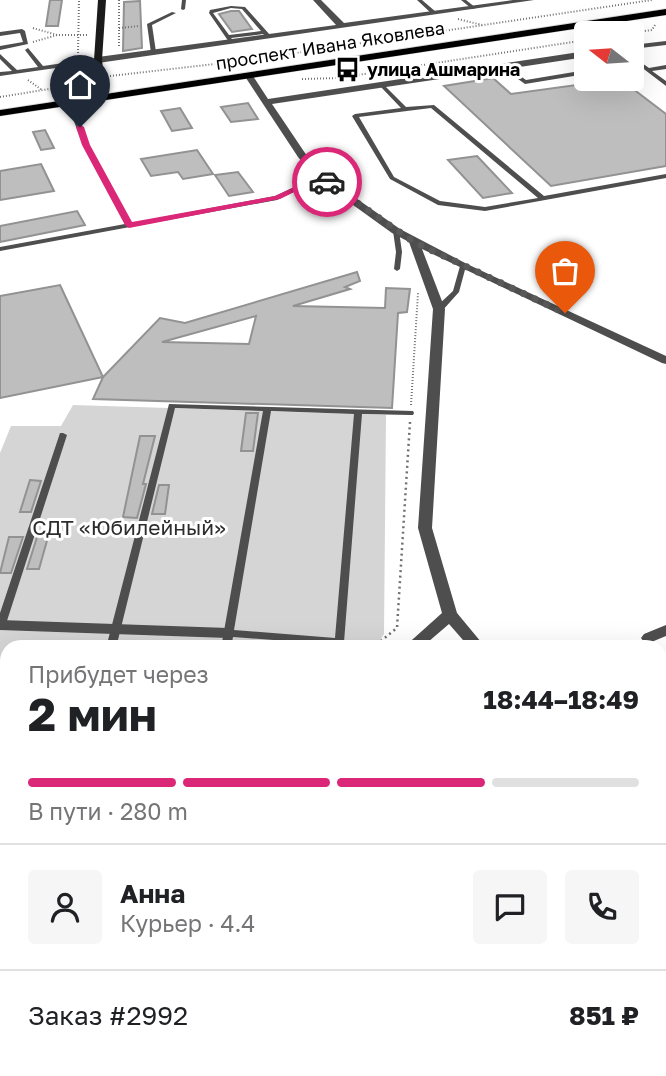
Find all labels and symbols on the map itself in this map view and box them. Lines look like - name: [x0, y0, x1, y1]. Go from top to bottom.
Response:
- street label: проспект Ивана Яковлева: [214, 16, 446, 74]
- north arrow: [574, 21, 644, 91]
- pin: [50, 55, 110, 127]
- bus stop icon: улица Ашмарина: [333, 55, 361, 83]
- place label: улица Ашмарина: [367, 58, 520, 80]
- courier: [292, 147, 362, 217]
- pin: [535, 241, 595, 313]
- park label: СДТ «Юбилейный»: [32, 514, 226, 540]

